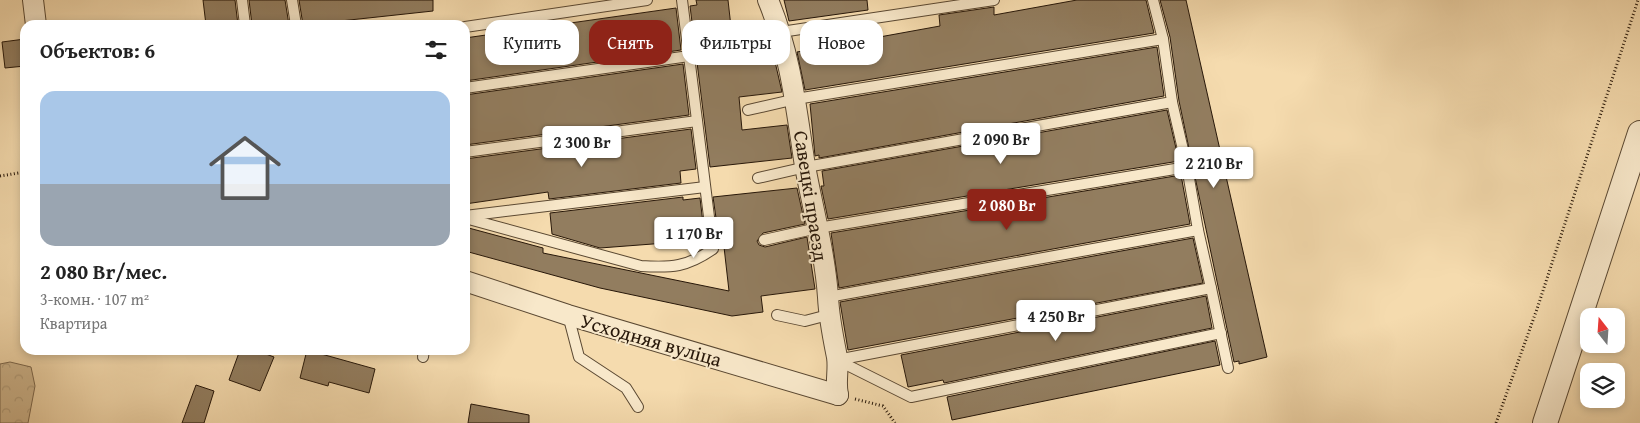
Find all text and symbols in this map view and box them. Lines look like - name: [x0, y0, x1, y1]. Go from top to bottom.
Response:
- chip: Купить: [485, 20, 579, 65]
- chip: Снять: [589, 20, 672, 65]
- chip: Фильтры: [682, 20, 790, 65]
- chip: Новое: [800, 20, 883, 65]
- text: Объектов: 6: [40, 35, 155, 66]
- icon: filters: [422, 36, 450, 64]
- pin: 2 090 Br: [949, 122, 1053, 165]
- icon: home: [200, 123, 290, 213]
- pin: 2 300 Br: [530, 126, 634, 168]
- text: 2 090 Br: [972, 127, 1030, 151]
- street label: Савецкі праезд: [787, 128, 836, 263]
- text: 2 300 Br: [553, 130, 611, 154]
- pin: 2 210 Br: [1162, 146, 1266, 189]
- text: 2 210 Br: [1185, 151, 1243, 175]
- pin: 2 080 Br: [955, 188, 1059, 231]
- text: 2 080 Br: [978, 193, 1036, 217]
- pin: 1 170 Br: [642, 216, 746, 259]
- text: 1 170 Br: [665, 221, 723, 245]
- text: 2 080 Br/мес.: [40, 256, 167, 287]
- text: 3-комн. · 107 m²: [40, 287, 149, 311]
- pin: 4 250 Br: [1004, 300, 1108, 342]
- text: 4 250 Br: [1027, 304, 1085, 328]
- street label: Усходняя вуліца: [577, 305, 726, 374]
- north arrow: [1580, 308, 1625, 352]
- map controls: [1580, 308, 1625, 408]
- text: Квартира: [40, 311, 107, 335]
- button: layers: [1580, 363, 1625, 408]

